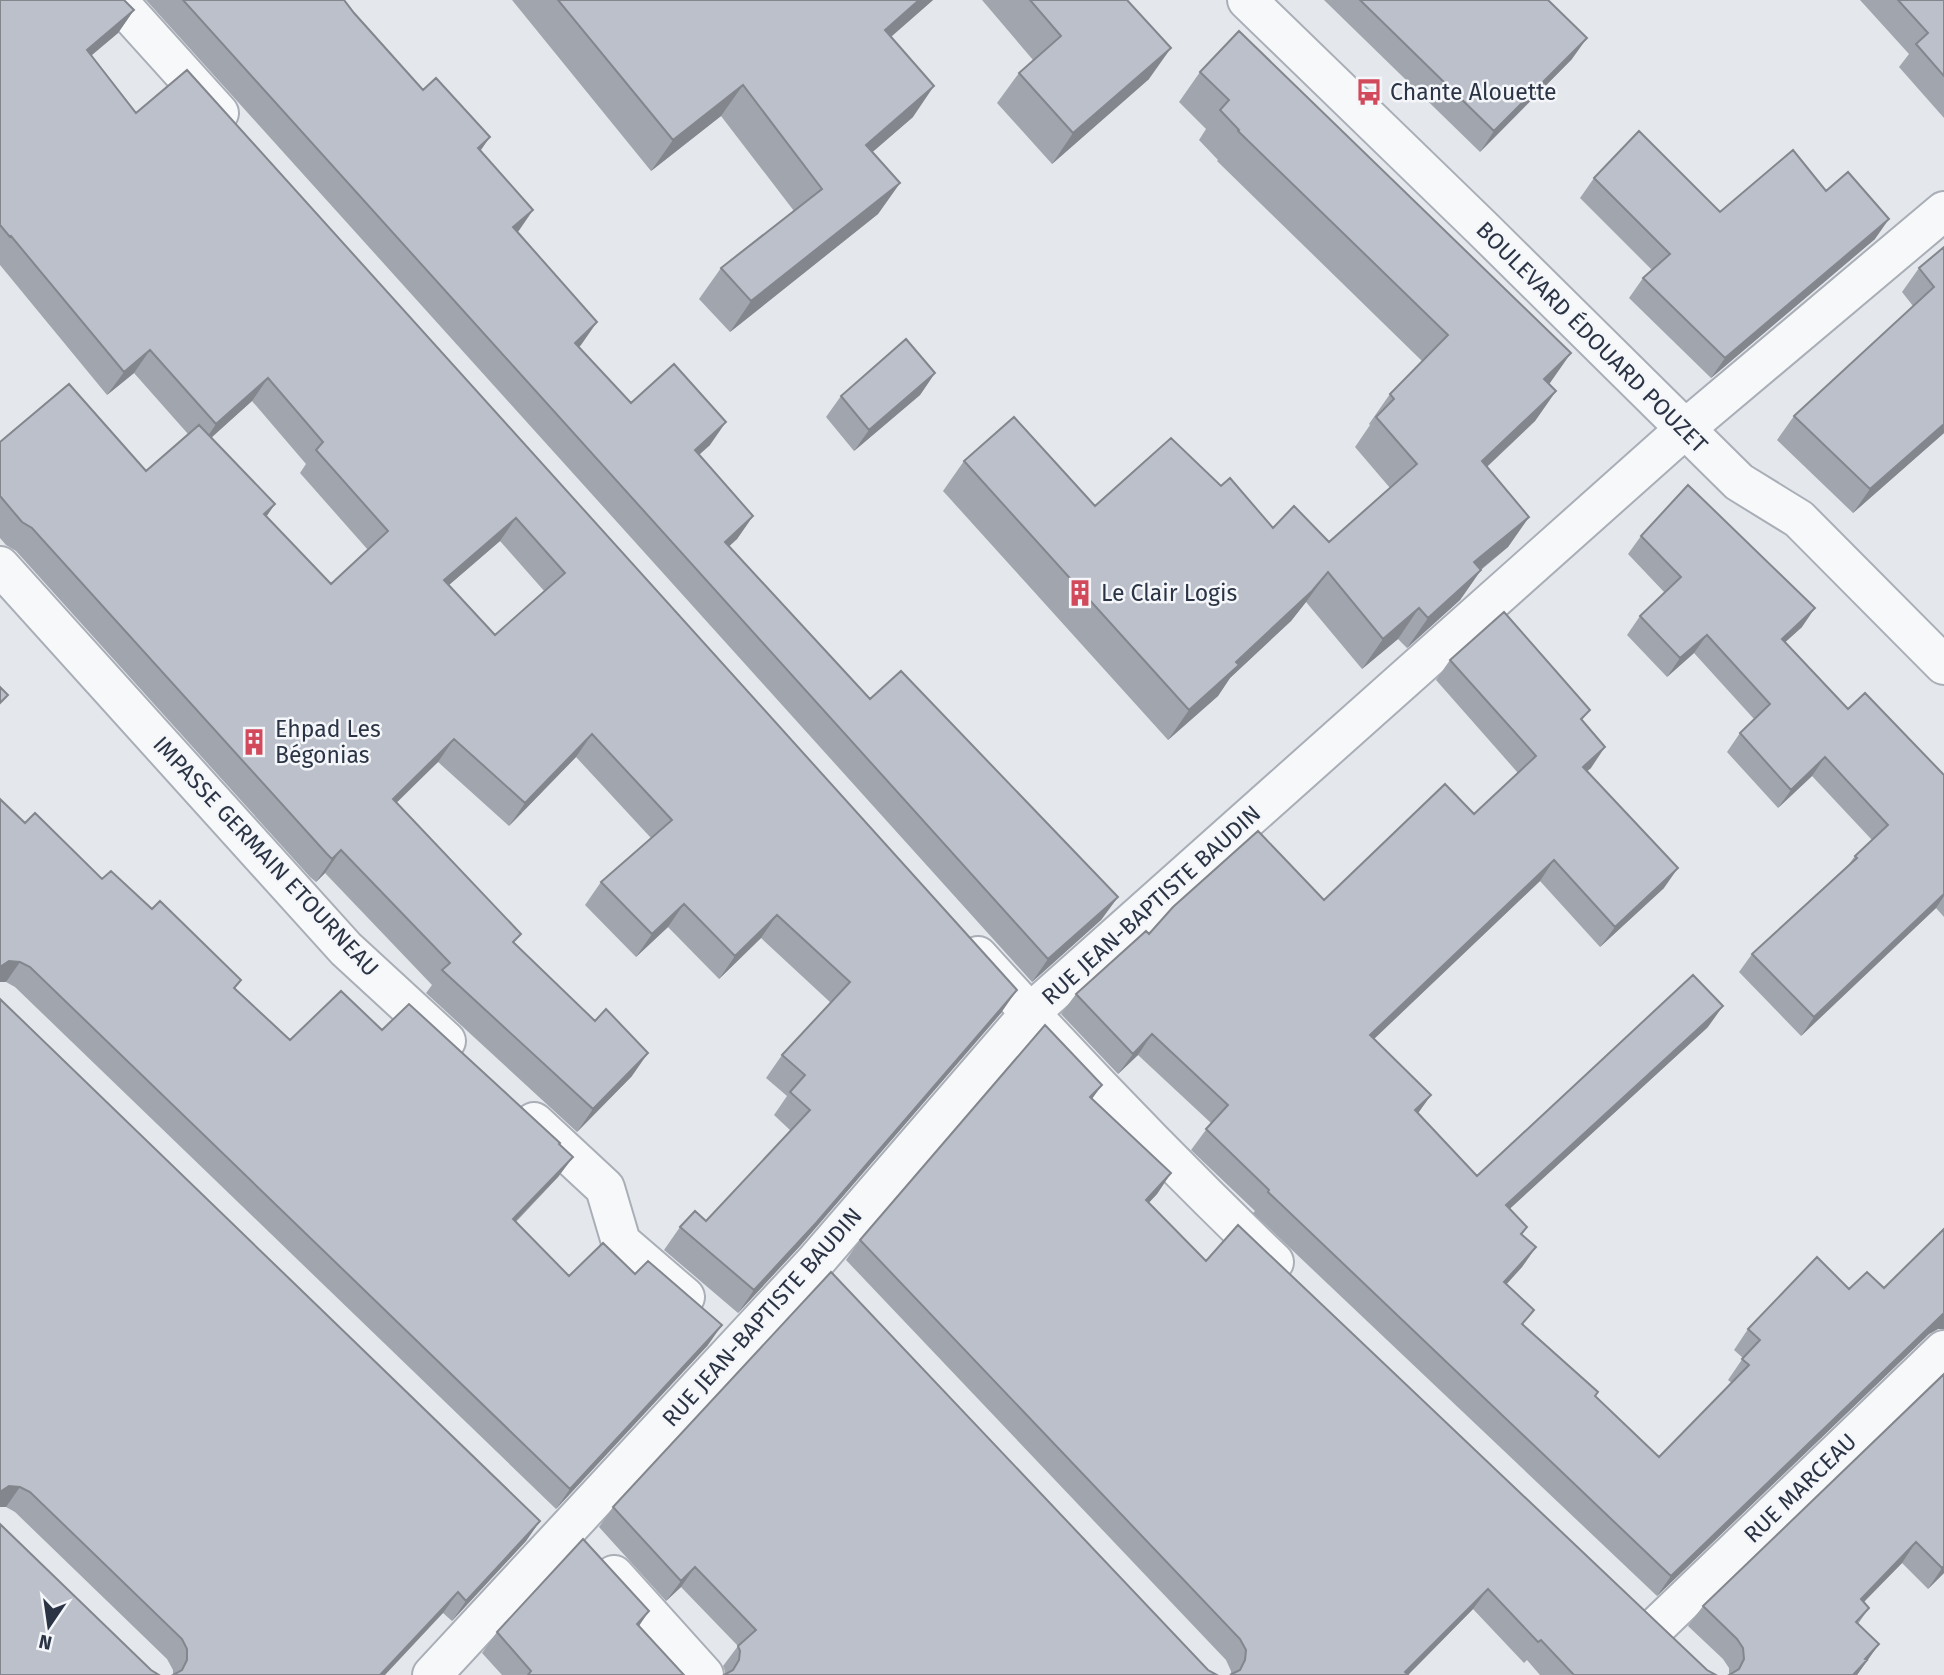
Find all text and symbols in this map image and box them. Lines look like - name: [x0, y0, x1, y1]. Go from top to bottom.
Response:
- bus stop icon: Chante Alouette: [1354, 77, 1384, 107]
- place label: Chante Alouette: [1390, 78, 1557, 106]
- street label: BOULEVARD ÉDOUARD POUZET: [1470, 215, 1714, 459]
- building icon: Le Clair Logis: [1065, 578, 1095, 608]
- place label: Le Clair Logis: [1101, 579, 1237, 607]
- place label: Ehpad Les Bégonias: [275, 715, 381, 769]
- building icon: Ehpad Les Bégonias: [239, 727, 269, 757]
- street label: IMPASSE GERMAIN ETOURNEAU: [147, 730, 385, 982]
- street label: RUE JEAN-BAPTISTE BAUDIN: [1036, 799, 1266, 1011]
- street label: RUE JEAN-BAPTISTE BAUDIN: [656, 1202, 868, 1432]
- street label: RUE MARCEAU: [1738, 1427, 1862, 1549]
- north arrow: [14, 1591, 84, 1661]
- text: N: [37, 1629, 54, 1655]

